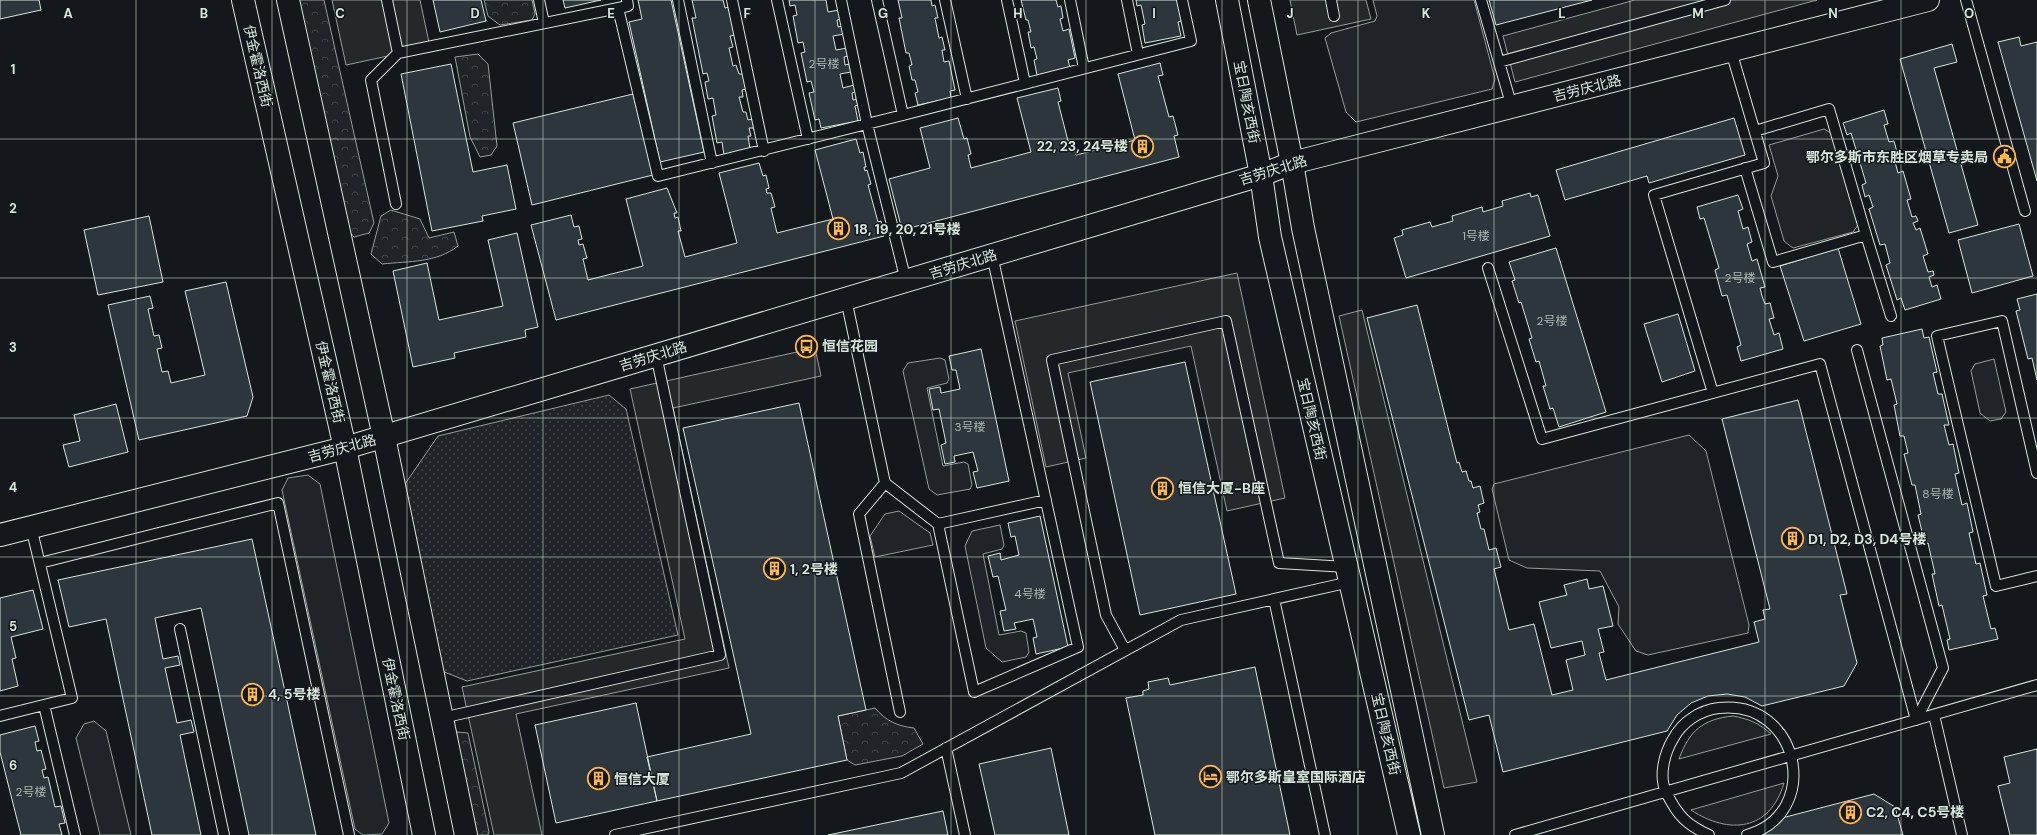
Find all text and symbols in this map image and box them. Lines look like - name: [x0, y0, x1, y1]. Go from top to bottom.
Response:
- text: A: [63, 5, 73, 22]
- text: B: [200, 5, 208, 22]
- text: C: [335, 5, 345, 22]
- text: D: [470, 5, 480, 22]
- text: E: [607, 5, 615, 22]
- text: F: [743, 5, 751, 22]
- text: G: [878, 5, 888, 22]
- text: H: [1013, 5, 1023, 22]
- text: I: [1152, 5, 1156, 22]
- text: J: [1286, 5, 1294, 22]
- text: K: [1422, 5, 1431, 22]
- text: L: [1558, 5, 1566, 22]
- text: M: [1692, 5, 1704, 22]
- text: N: [1828, 5, 1838, 22]
- text: O: [1964, 5, 1974, 22]
- street label: 伊金霍洛西街: [240, 23, 276, 109]
- house number: 2号楼: [809, 56, 839, 72]
- street label: 宝日陶亥西街: [1230, 59, 1264, 145]
- text: 1: [11, 61, 15, 78]
- street label: 吉劳庆北路: [1551, 71, 1623, 105]
- building icon: 22, 23, 24号楼: [1130, 133, 1156, 159]
- place label: 22, 23, 24号楼: [1037, 137, 1128, 155]
- public building icon: 鄂尔多斯市东胜区烟草专卖局: [1991, 144, 2017, 170]
- place label: 鄂尔多斯市东胜区烟草专卖局: [1806, 148, 1988, 166]
- street label: 吉劳庆北路: [1237, 151, 1309, 189]
- text: 2: [9, 200, 17, 217]
- building icon: 18, 19, 20, 21号楼: [826, 216, 852, 242]
- place label: 18, 19, 20, 21号楼: [854, 220, 961, 238]
- house number: 1号楼: [1462, 228, 1490, 244]
- street label: 吉劳庆北路: [927, 245, 999, 283]
- house number: 2号楼: [1725, 270, 1755, 286]
- house number: 2号楼: [1537, 313, 1567, 329]
- bus stop icon: 恒信花园: [793, 333, 819, 359]
- street label: 吉劳庆北路: [617, 337, 689, 375]
- place label: 恒信花园: [822, 337, 878, 355]
- text: 3: [9, 339, 17, 356]
- street label: 伊金霍洛西街: [312, 339, 348, 425]
- street label: 宝日陶亥西街: [1294, 376, 1330, 462]
- house number: 3号楼: [954, 419, 986, 435]
- street label: 吉劳庆北路: [306, 430, 378, 466]
- building icon: 恒信大厦-B座: [1150, 475, 1176, 501]
- text: 4: [9, 479, 17, 496]
- place label: 恒信大厦-B座: [1178, 479, 1265, 497]
- house number: 8号楼: [1922, 486, 1954, 502]
- building icon: D1, D2, D3, D4号楼: [1780, 526, 1806, 552]
- place label: D1, D2, D3, D4号楼: [1808, 530, 1926, 548]
- building icon: 1, 2号楼: [762, 556, 788, 582]
- place label: 1, 2号楼: [790, 560, 838, 578]
- house number: 4号楼: [1014, 586, 1046, 602]
- text: 5: [9, 618, 17, 635]
- street label: 伊金霍洛西街: [378, 656, 414, 742]
- building icon: 4, 5号楼: [239, 681, 265, 707]
- place label: 4, 5号楼: [268, 685, 321, 703]
- street label: 宝日陶亥西街: [1368, 691, 1404, 777]
- text: 6: [9, 757, 17, 774]
- hotel icon: 鄂尔多斯皇室国际酒店: [1197, 764, 1223, 790]
- building icon: 恒信大厦: [586, 766, 612, 792]
- place label: 鄂尔多斯皇室国际酒店: [1226, 768, 1366, 786]
- place label: 恒信大厦: [614, 770, 670, 788]
- house number: 2号楼: [16, 784, 46, 800]
- building icon: C2, C4, C5号楼: [1837, 799, 1863, 825]
- place label: C2, C4, C5号楼: [1866, 803, 1964, 821]

